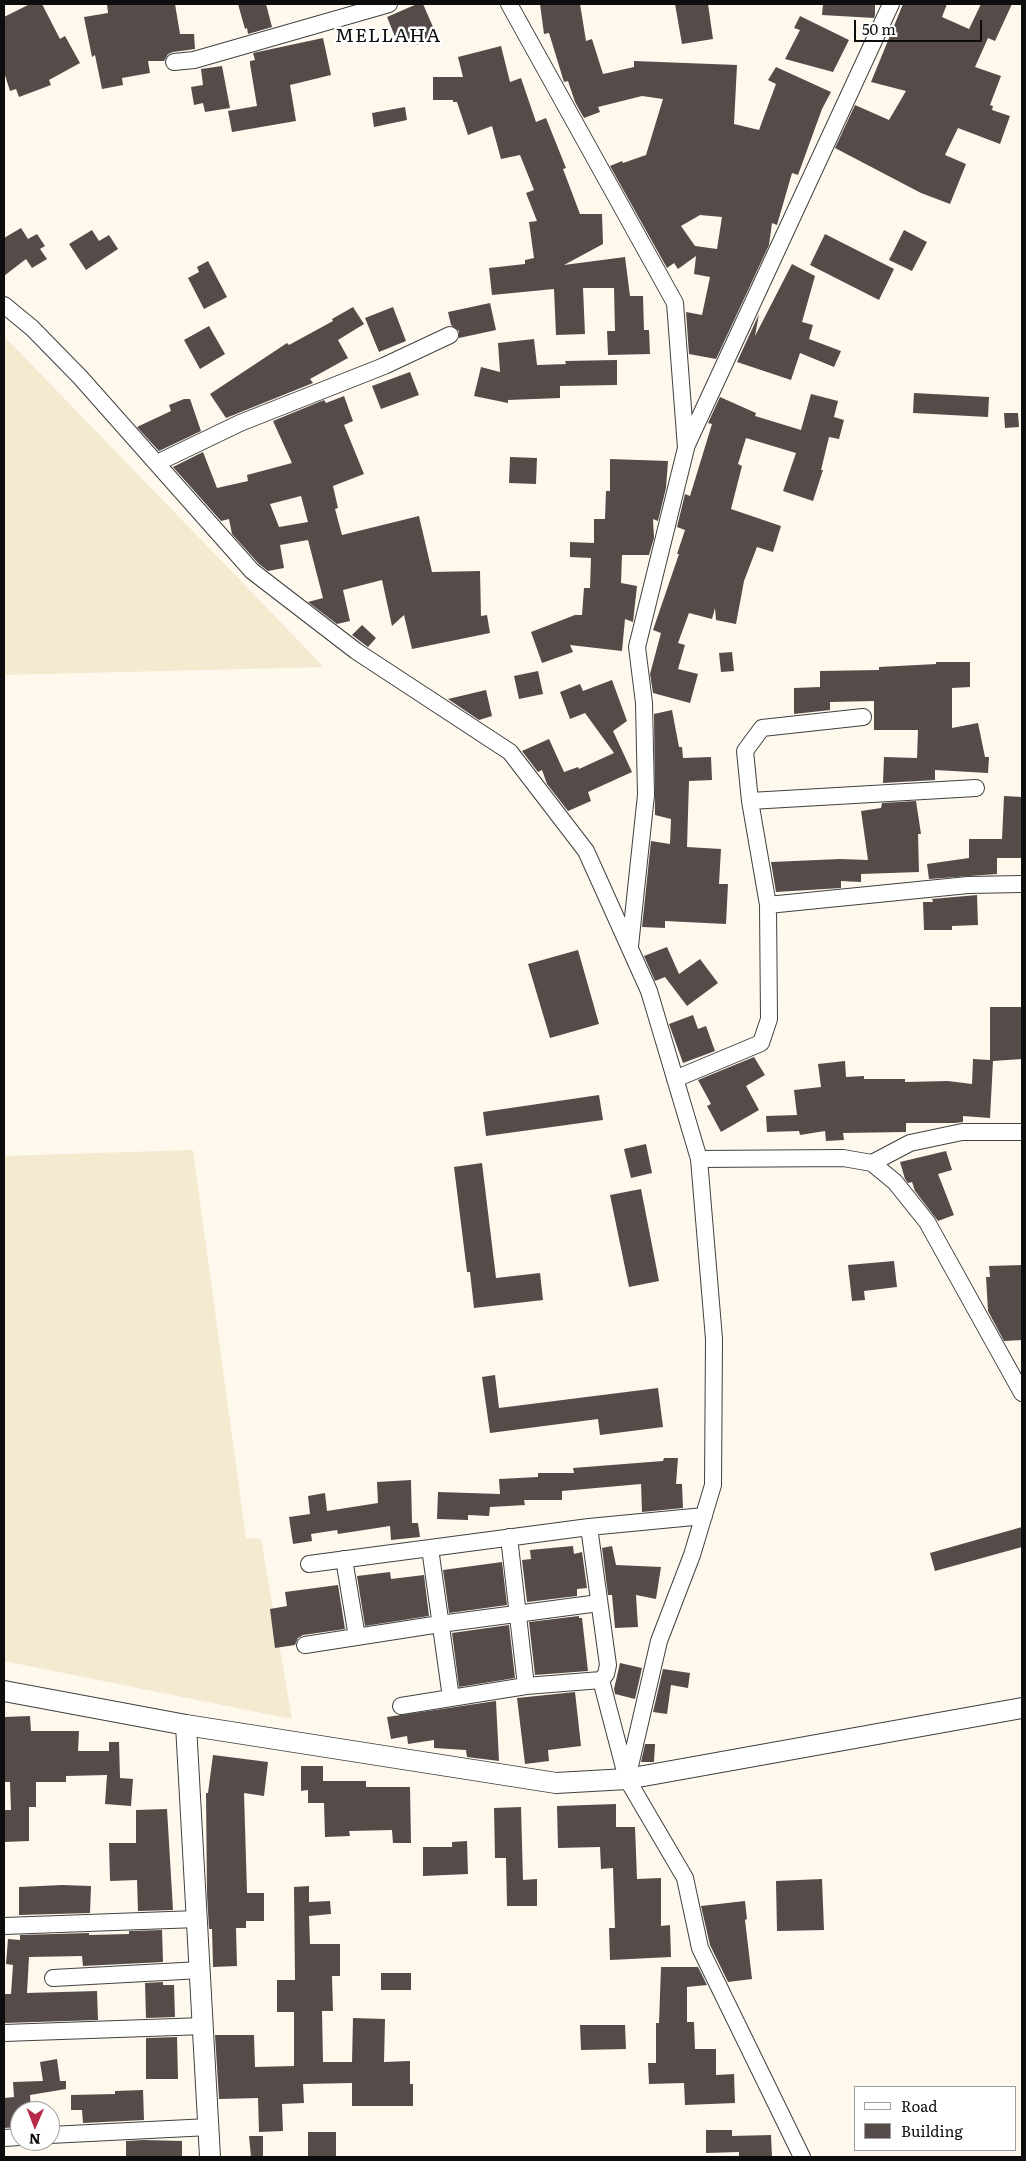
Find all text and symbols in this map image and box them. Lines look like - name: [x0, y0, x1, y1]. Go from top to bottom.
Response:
- scale bar: [856, 10, 984, 42]
- text: 50 m: [862, 17, 896, 40]
- district label: MELLAHA: [334, 25, 442, 47]
- legend: [854, 2086, 1016, 2151]
- text: Road: [901, 2094, 937, 2117]
- north arrow: [10, 2101, 60, 2151]
- text: Building: [901, 2119, 963, 2142]
- text: N: [29, 2130, 41, 2150]

